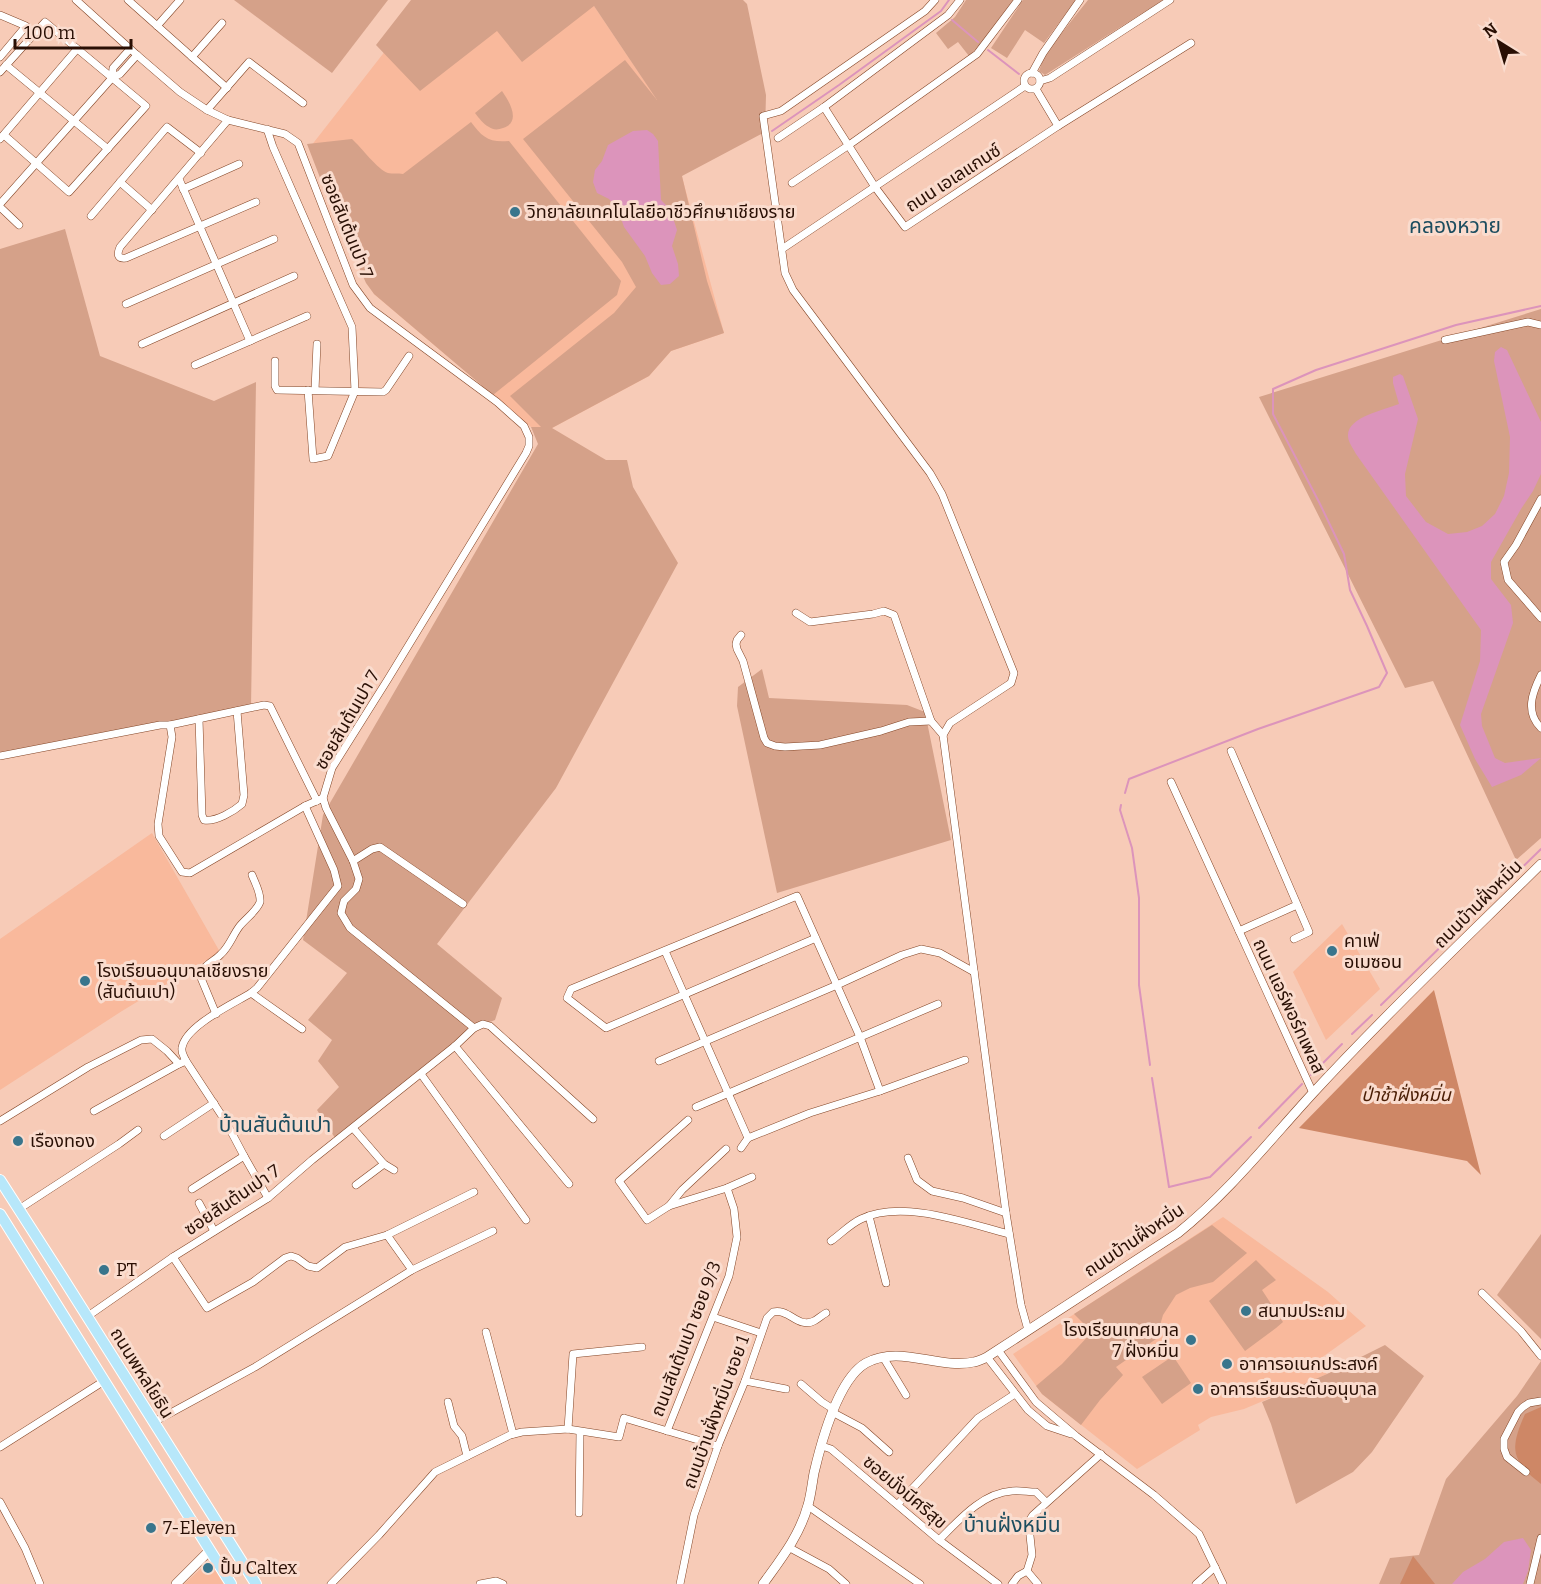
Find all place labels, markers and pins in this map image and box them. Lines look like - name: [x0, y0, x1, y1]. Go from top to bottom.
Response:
- place label: วิทยาลัยเทคโนโลยีอาชีวศึกษาเชียงราย: [526, 201, 795, 223]
- marker: วิทยาลัยเทคโนโลยีอาชีวศึกษาเชียงราย: [508, 205, 522, 219]
- place label: คาเฟ่ อเมซอน: [1344, 930, 1402, 973]
- marker: คาเฟ่ อเมซอน: [1325, 944, 1339, 958]
- place label: โรงเรียนอนุบาลเชียงราย (สันต้นเปา): [97, 960, 268, 1003]
- marker: โรงเรียนอนุบาลเชียงราย (สันต้นเปา): [78, 974, 92, 988]
- place label: เรืองทอง: [30, 1130, 95, 1152]
- marker: เรืองทอง: [11, 1134, 25, 1148]
- place label: PT: [116, 1259, 137, 1281]
- marker: PT: [97, 1263, 111, 1277]
- place label: สนามประถม: [1258, 1300, 1345, 1322]
- marker: สนามประถม: [1239, 1304, 1253, 1318]
- place label: โรงเรียนเทศบาล 7 ฝั่งหมิ่น: [1064, 1319, 1179, 1362]
- marker: โรงเรียนเทศบาล 7 ฝั่งหมิ่น: [1184, 1333, 1198, 1347]
- place label: อาคารอเนกประสงค์: [1239, 1353, 1378, 1375]
- marker: อาคารอเนกประสงค์: [1220, 1357, 1234, 1371]
- place label: อาคารเรียนระดับอนุบาล: [1210, 1378, 1377, 1400]
- marker: อาคารเรียนระดับอนุบาล: [1191, 1382, 1205, 1396]
- place label: 7-Eleven: [163, 1517, 236, 1539]
- marker: 7-Eleven: [144, 1521, 158, 1535]
- place label: ปั้ม Caltex: [220, 1556, 297, 1579]
- marker: ปั้ม Caltex: [201, 1561, 215, 1575]

